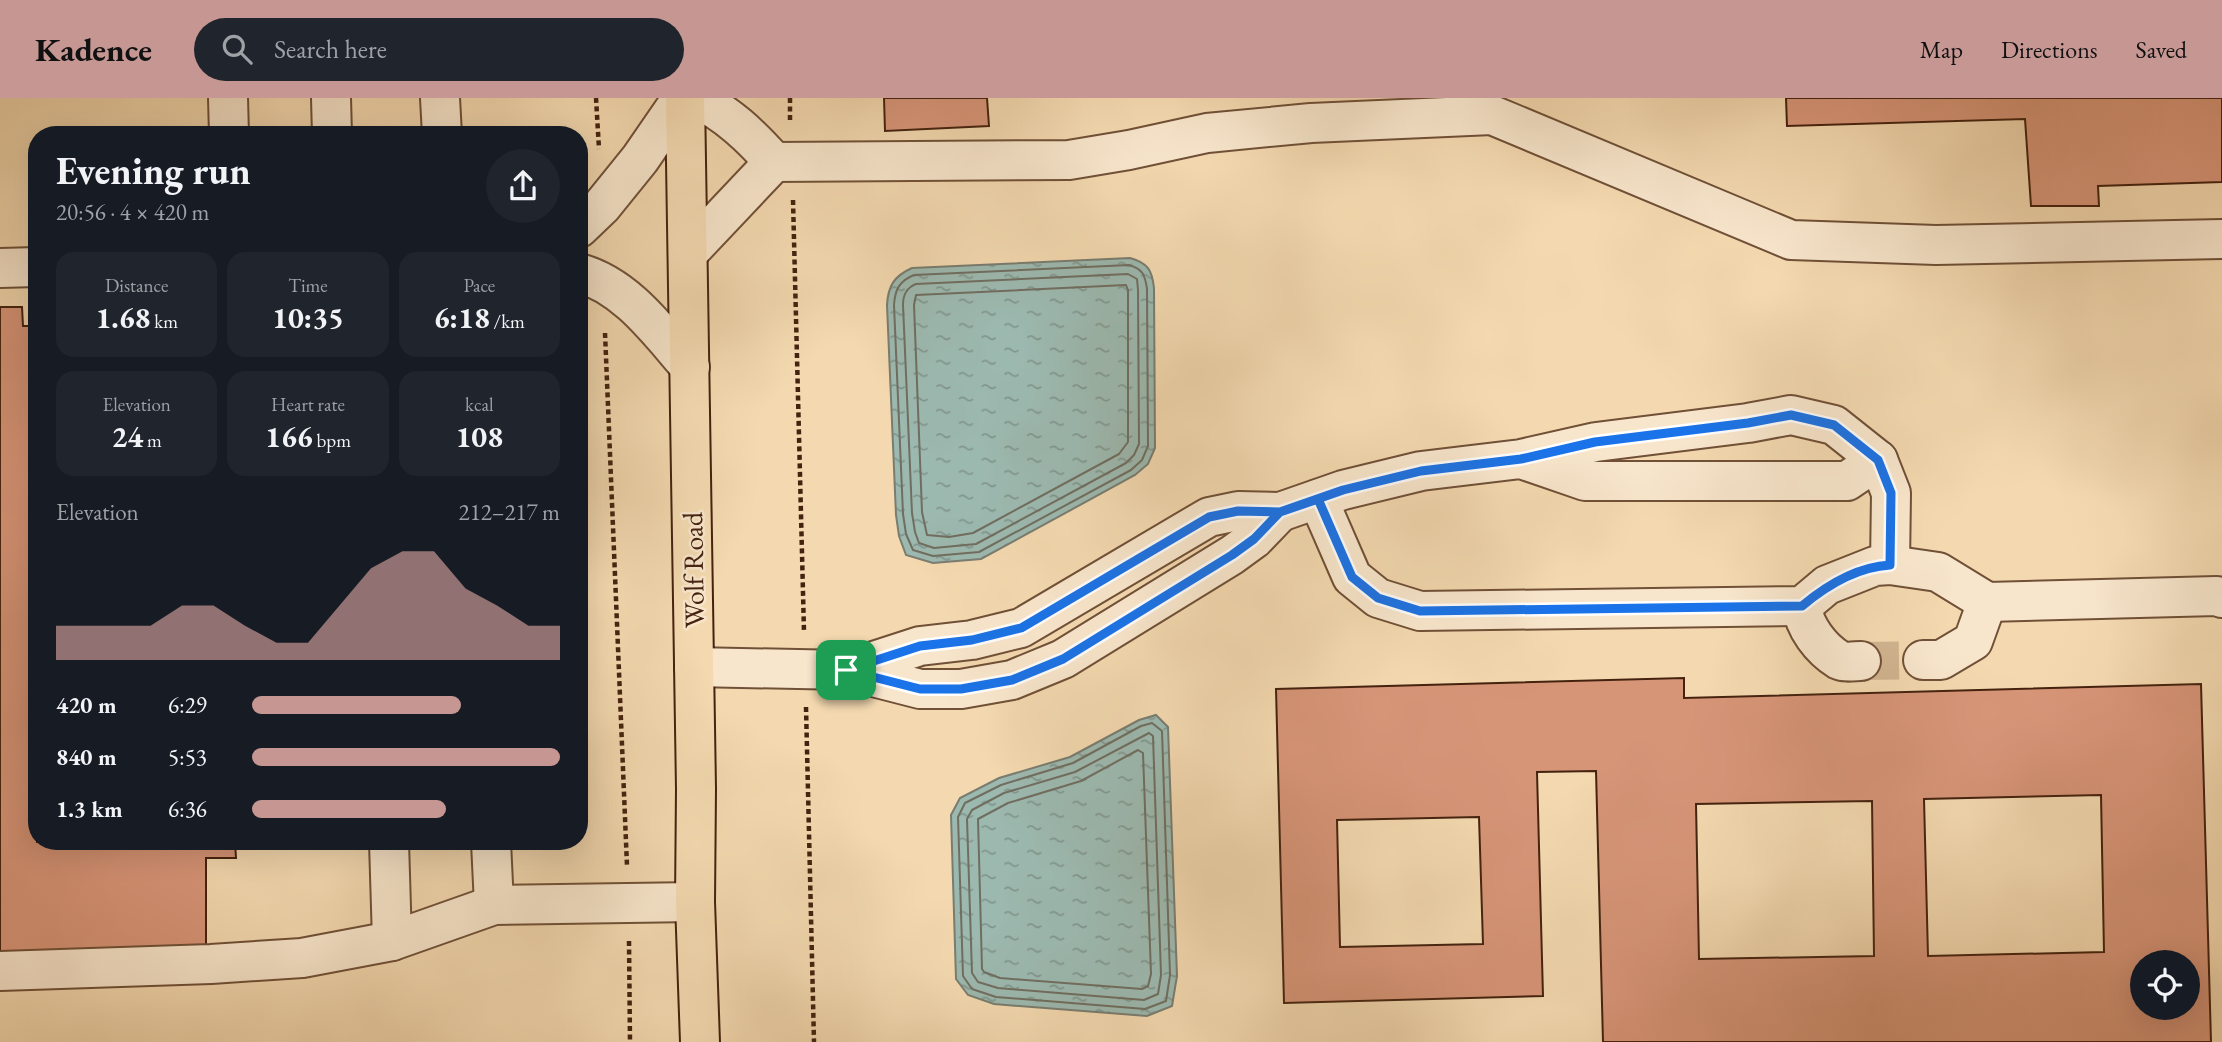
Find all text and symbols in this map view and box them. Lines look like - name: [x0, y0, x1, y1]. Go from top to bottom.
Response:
- search box: [194, 18, 684, 81]
- text: Kadence: [35, 28, 152, 71]
- icon: search: [218, 30, 256, 68]
- text: Search here: [274, 32, 387, 66]
- text: Map: [1920, 34, 1963, 65]
- text: Directions: [2001, 34, 2098, 65]
- text: Saved: [2136, 34, 2187, 65]
- text: Evening run: [56, 146, 251, 195]
- button: share: [486, 149, 560, 223]
- text: 20:56 · 4 × 420 m: [56, 197, 209, 227]
- text: Distance: [105, 273, 168, 298]
- text: Time: [288, 273, 328, 298]
- text: Pace: [463, 273, 495, 298]
- text: 1.68: [95, 298, 150, 337]
- text: 10:35: [272, 298, 344, 337]
- text: 6:18: [434, 298, 490, 337]
- text: km: [150, 309, 178, 334]
- text: /km: [490, 309, 525, 334]
- text: Elevation: [102, 392, 171, 417]
- text: Heart rate: [271, 392, 345, 417]
- text: kcal: [465, 392, 494, 417]
- text: 24: [111, 417, 143, 456]
- text: 166: [265, 417, 313, 456]
- text: 108: [456, 417, 503, 456]
- text: m: [143, 428, 162, 453]
- text: bpm: [313, 428, 351, 453]
- text: Elevation: [56, 497, 139, 527]
- text: 212–217 m: [459, 497, 560, 527]
- street label: Wolf Road: [674, 511, 712, 628]
- pin: [816, 640, 876, 700]
- icon: arrive: [827, 651, 865, 689]
- text: 420 m: [56, 690, 117, 720]
- text: 6:29: [168, 690, 207, 720]
- text: 840 m: [56, 742, 117, 772]
- text: 5:53: [168, 742, 207, 772]
- text: 1.3 km: [56, 794, 123, 824]
- text: 6:36: [168, 794, 207, 824]
- map controls: [2130, 950, 2200, 1020]
- button: locate: [2130, 950, 2200, 1020]

